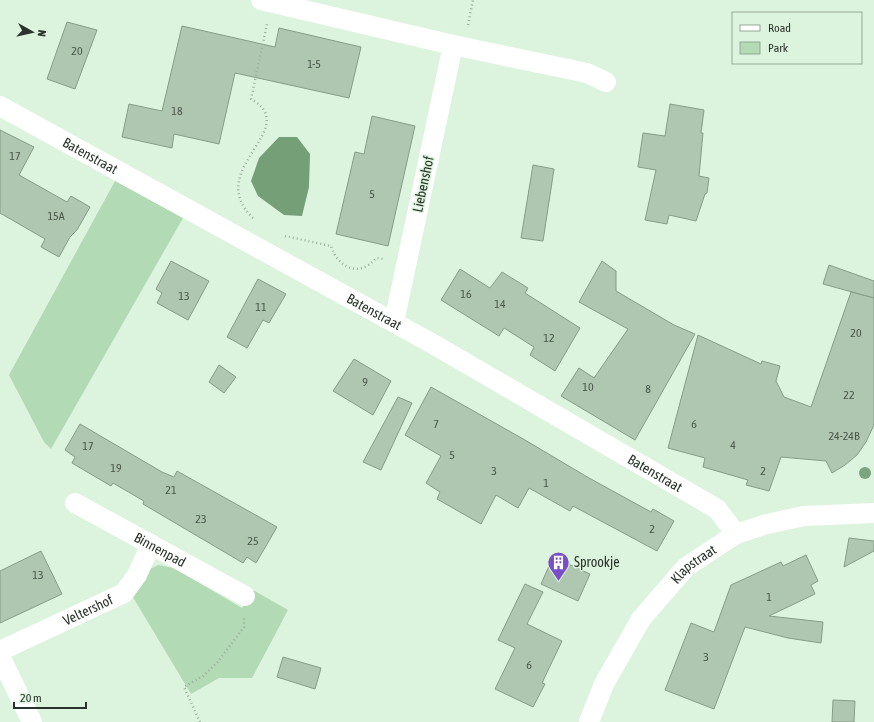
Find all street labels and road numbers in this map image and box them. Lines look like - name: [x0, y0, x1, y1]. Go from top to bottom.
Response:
- street label: Batenstraat: [60, 134, 120, 177]
- street label: Liebenshof: [409, 154, 437, 214]
- street label: Batenstraat: [344, 290, 404, 333]
- street label: Batenstraat: [625, 451, 685, 495]
- street label: Binnenpad: [132, 529, 189, 570]
- street label: Klapstraat: [667, 541, 719, 587]
- street label: Veltershof: [60, 591, 115, 628]

